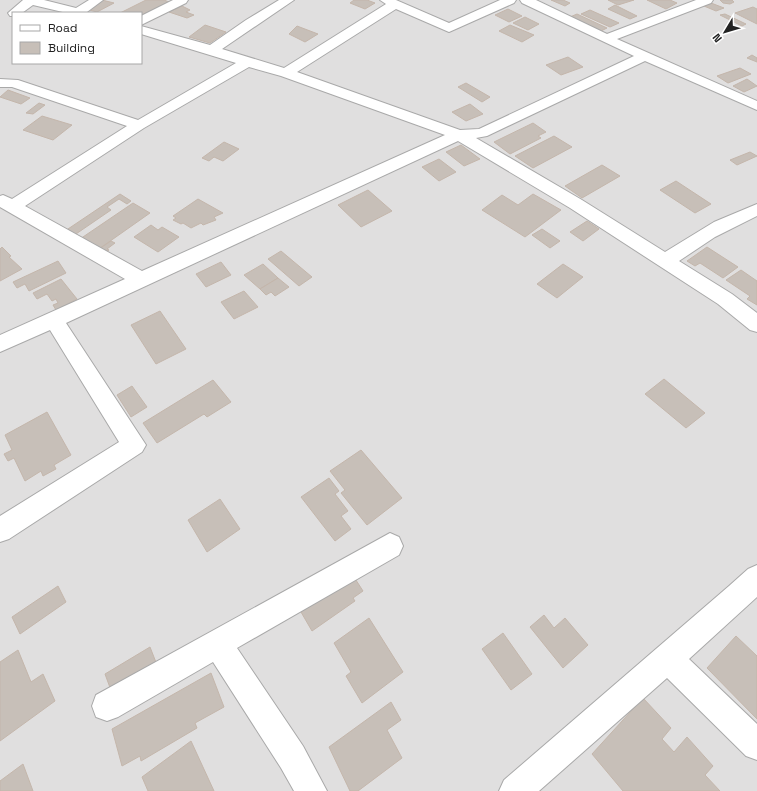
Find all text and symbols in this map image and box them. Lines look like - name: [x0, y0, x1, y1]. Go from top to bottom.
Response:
- legend: [12, 12, 142, 64]
- north arrow: [705, 12, 745, 52]
- text: Road: [48, 20, 77, 36]
- text: N: [709, 31, 725, 45]
- text: Building: [48, 40, 95, 56]

